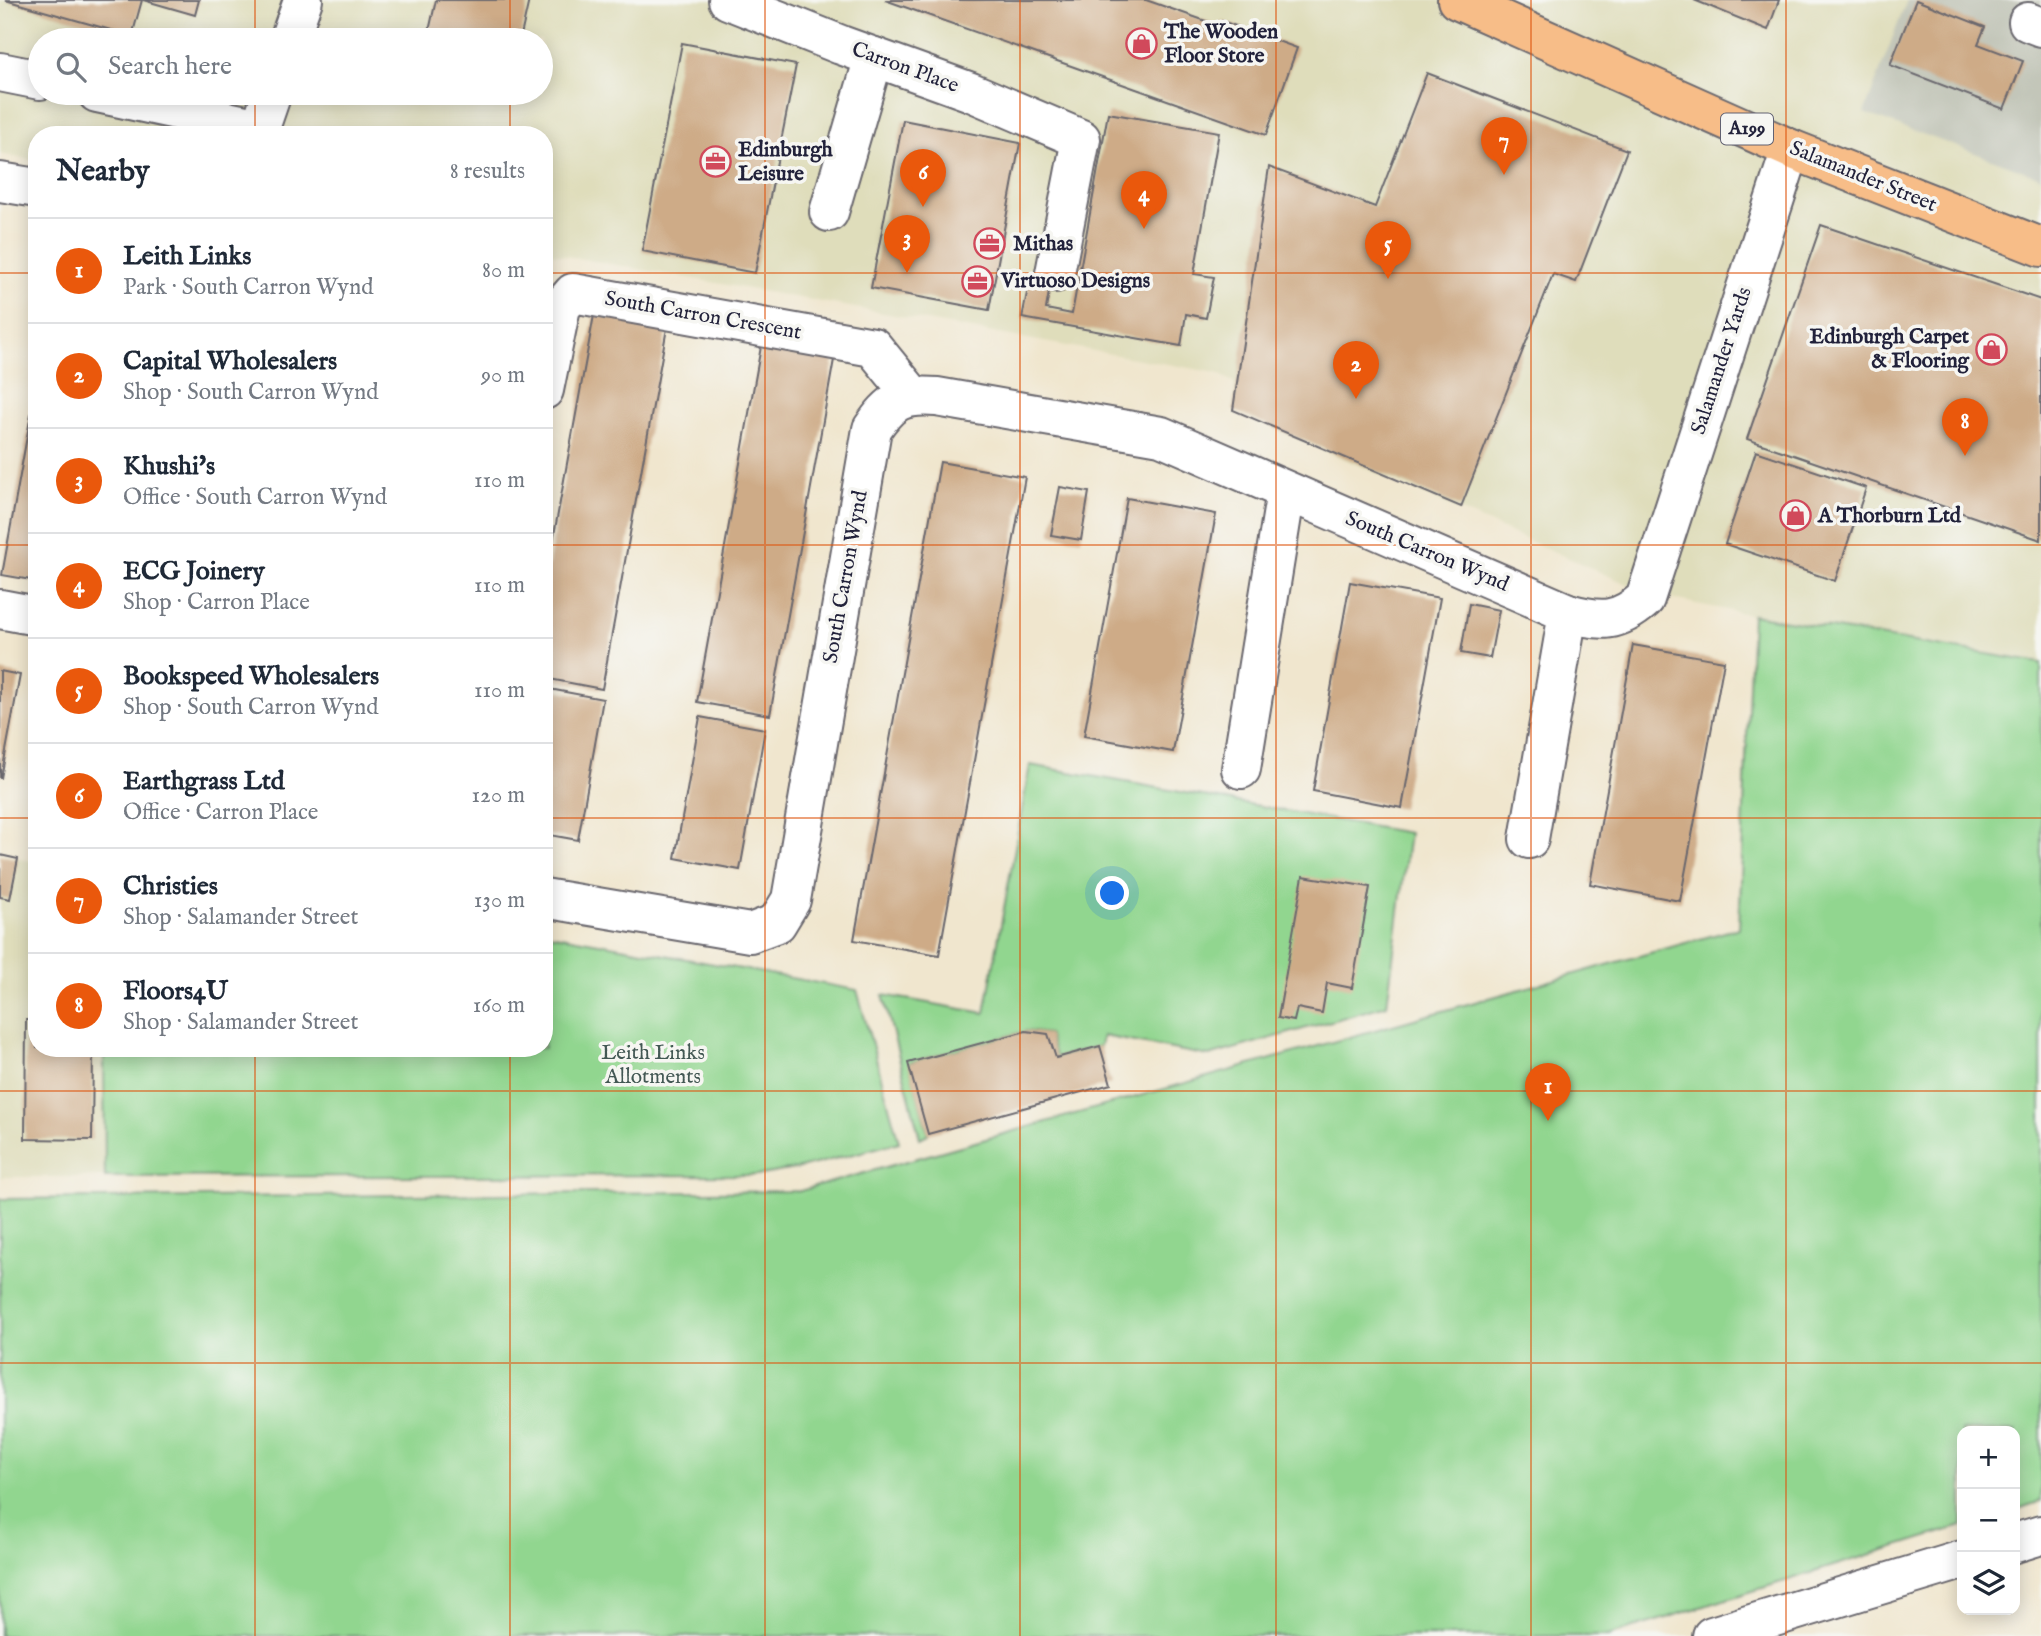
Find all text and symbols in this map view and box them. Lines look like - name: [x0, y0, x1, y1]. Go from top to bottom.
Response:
- place label: The Wooden Floor Store: [1163, 19, 1278, 70]
- shop icon: The Wooden Floor Store: [1124, 27, 1158, 61]
- search box: [28, 28, 553, 105]
- street label: Carron Place: [848, 36, 963, 100]
- icon: search: [52, 48, 90, 86]
- text: Search here: [108, 50, 232, 83]
- road number: A199: [1721, 113, 1773, 144]
- pin: 7: [1481, 117, 1527, 175]
- street label: Salamander Street: [1785, 135, 1941, 219]
- place label: Edinburgh Leisure: [738, 137, 834, 188]
- office icon: Edinburgh Leisure: [698, 145, 732, 179]
- pin: 6: [900, 149, 946, 207]
- text: Nearby: [56, 153, 149, 191]
- text: 8 results: [450, 157, 525, 186]
- pin: 4: [1121, 171, 1167, 229]
- pin: 3: [884, 215, 930, 273]
- pin: 5: [1365, 221, 1411, 279]
- office icon: Mithas: [973, 227, 1007, 261]
- place label: Mithas: [1013, 231, 1073, 258]
- text: Leith Links: [123, 240, 251, 273]
- text: 1: [75, 256, 83, 285]
- text: 80 m: [482, 256, 525, 285]
- office icon: Virtuoso Designs: [961, 264, 995, 298]
- place label: Virtuoso Designs: [1000, 268, 1150, 295]
- text: Park · South Carron Wynd: [123, 273, 373, 302]
- street label: Salamander Yards: [1685, 284, 1759, 438]
- street label: South Carron Crescent: [603, 285, 803, 347]
- place label: Edinburgh Carpet & Flooring: [1810, 324, 1970, 375]
- shop icon: Edinburgh Carpet & Flooring: [1975, 332, 2009, 366]
- pin: 2: [1333, 341, 1379, 399]
- text: Capital Wholesalers: [123, 345, 337, 378]
- text: 2: [74, 361, 84, 390]
- text: 90 m: [481, 361, 525, 390]
- text: Shop · South Carron Wynd: [123, 378, 378, 407]
- pin: 8: [1942, 398, 1988, 456]
- text: Khushi's: [123, 450, 215, 483]
- text: 3: [75, 466, 83, 495]
- text: 110 m: [474, 466, 525, 495]
- text: Office · South Carron Wynd: [123, 483, 387, 512]
- street label: South Carron Wynd: [818, 488, 875, 665]
- shop icon: A Thorburn Ltd: [1778, 499, 1812, 533]
- place label: A Thorburn Ltd: [1817, 503, 1962, 530]
- street label: South Carron Wynd: [1341, 505, 1513, 599]
- text: ECG Joinery: [123, 555, 265, 588]
- text: 4: [73, 571, 85, 600]
- text: 110 m: [474, 571, 525, 600]
- text: Shop · Carron Place: [123, 588, 310, 617]
- text: Bookspeed Wholesalers: [123, 660, 379, 693]
- text: 5: [75, 676, 83, 705]
- text: 110 m: [474, 676, 525, 705]
- text: Shop · South Carron Wynd: [123, 693, 378, 722]
- text: Earthgrass Ltd: [123, 765, 285, 798]
- text: 6: [74, 781, 84, 810]
- text: 120 m: [472, 781, 525, 810]
- text: Office · Carron Place: [123, 798, 318, 827]
- text: Christies: [123, 870, 218, 903]
- your location: [1095, 876, 1129, 910]
- text: 7: [74, 886, 84, 915]
- text: 130 m: [474, 886, 525, 915]
- text: Shop · Salamander Street: [123, 903, 358, 932]
- text: Floors4U: [123, 975, 228, 1008]
- text: 8: [74, 991, 84, 1020]
- text: 160 m: [473, 991, 525, 1020]
- text: Shop · Salamander Street: [123, 1008, 358, 1037]
- park label: Leith Links Allotments: [601, 1040, 705, 1091]
- pin: 1: [1525, 1063, 1571, 1121]
- map controls: [1957, 1426, 2020, 1615]
- button: +: [1957, 1426, 2020, 1489]
- button: −: [1957, 1489, 2020, 1552]
- button: layers: [1957, 1552, 2020, 1615]

